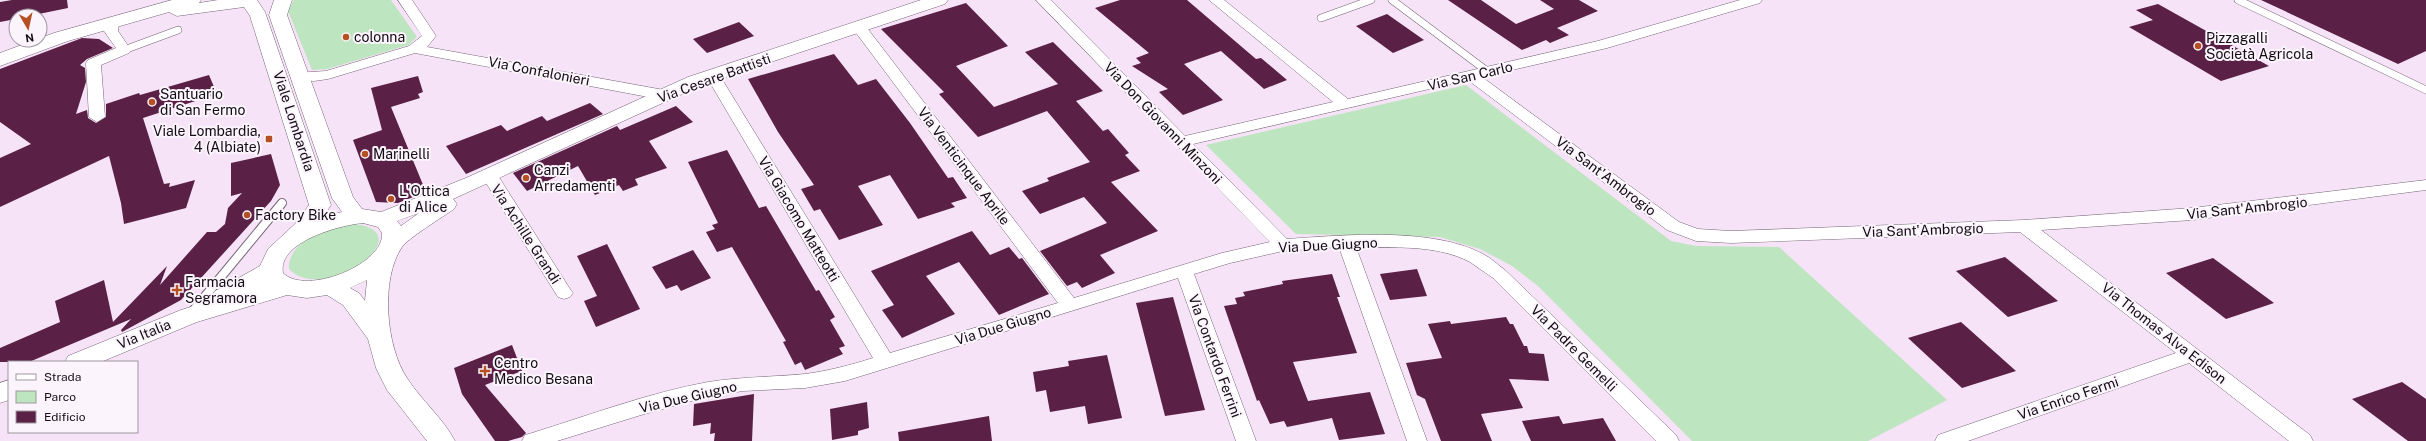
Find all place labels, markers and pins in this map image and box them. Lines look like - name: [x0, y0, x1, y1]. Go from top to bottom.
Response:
- place label: colonna: [354, 29, 405, 45]
- place label: Pizzagalli Società Agricola: [2206, 30, 2313, 62]
- marker: colonna: [341, 32, 351, 42]
- marker: Pizzagalli Società Agricola: [2193, 41, 2203, 51]
- place label: Santuario di San Fermo: [160, 86, 245, 118]
- marker: Santuario di San Fermo: [147, 97, 157, 107]
- place label: Viale Lombardia, 4 (Albiate): [153, 123, 261, 155]
- marker: Viale Lombardia, 4 (Albiate): [264, 134, 274, 144]
- place label: Marinelli: [373, 146, 430, 162]
- marker: Marinelli: [360, 149, 370, 159]
- place label: Canzi Arredamenti: [534, 162, 616, 194]
- marker: Canzi Arredamenti: [521, 173, 531, 183]
- place label: L'Ottica di Alice: [399, 183, 450, 215]
- marker: L'Ottica di Alice: [386, 194, 396, 204]
- place label: Factory Bike: [255, 207, 336, 223]
- marker: Factory Bike: [242, 210, 252, 220]
- place label: Farmacia Segramora: [185, 274, 257, 306]
- marker: Farmacia Segramora: [172, 285, 182, 295]
- place label: Centro Medico Besana: [494, 355, 593, 387]
- marker: Centro Medico Besana: [479, 365, 491, 377]

